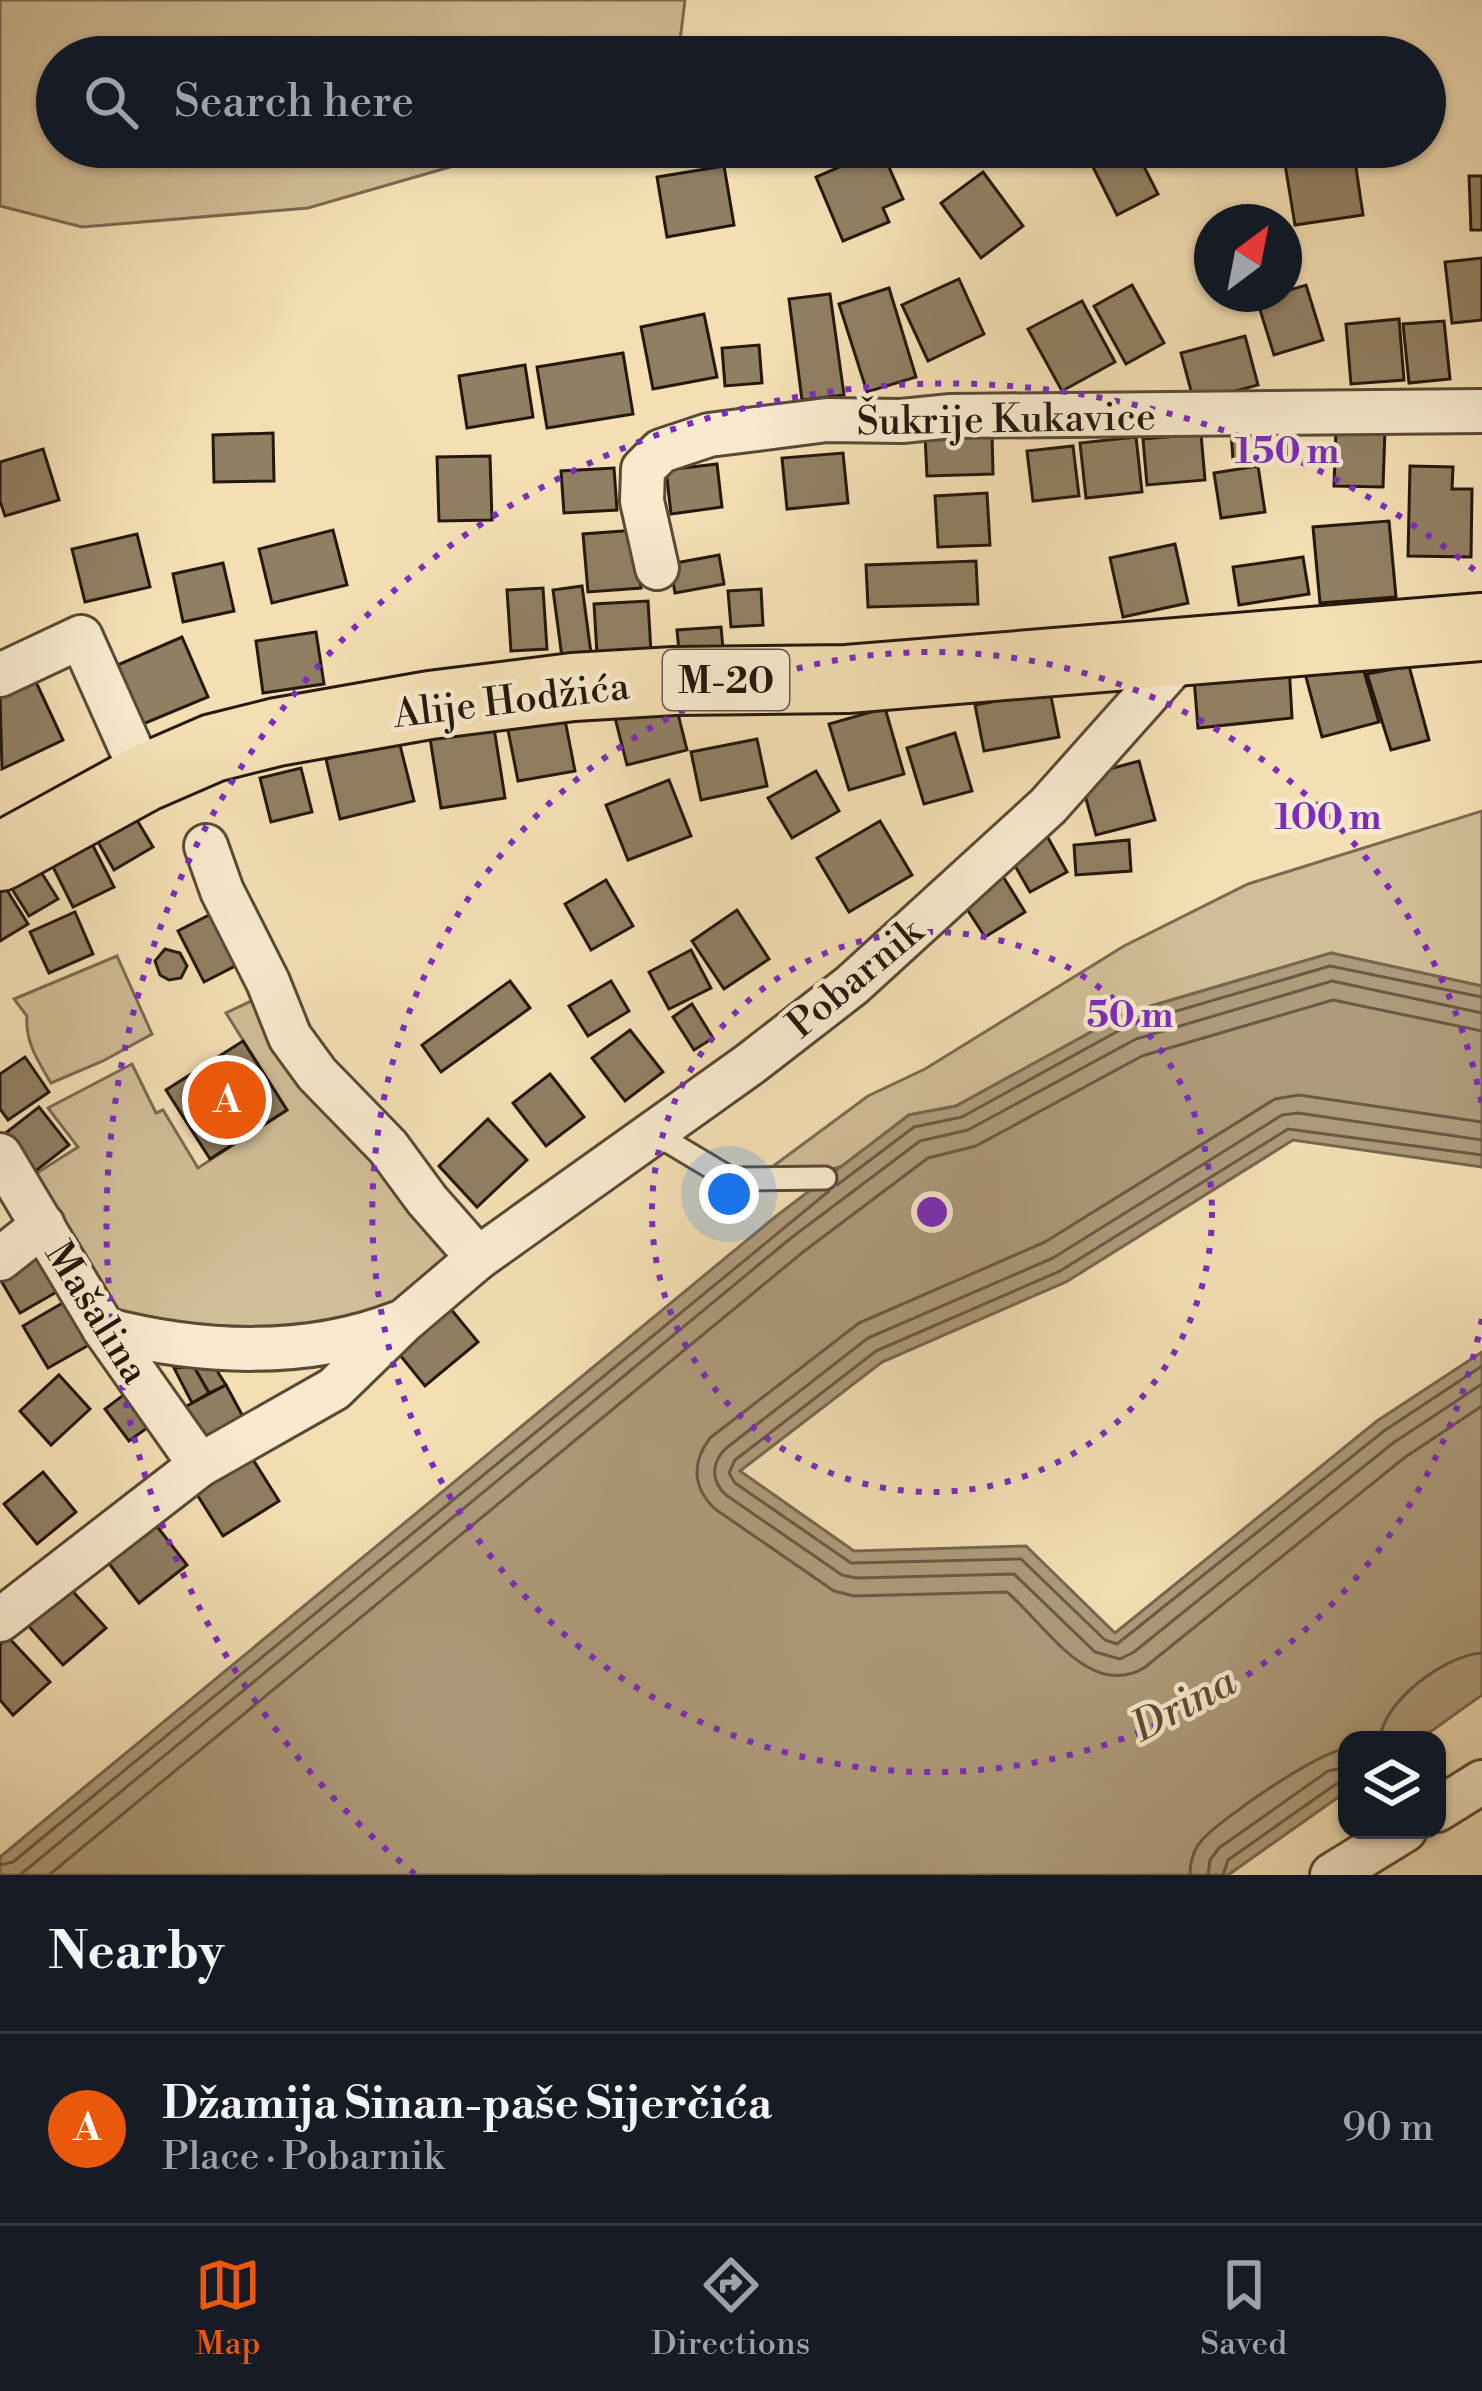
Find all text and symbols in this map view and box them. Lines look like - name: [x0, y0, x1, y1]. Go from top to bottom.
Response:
- search box: [36, 36, 1446, 168]
- icon: search: [78, 69, 144, 135]
- text: Search here: [174, 74, 414, 131]
- north arrow: [1194, 204, 1302, 312]
- street label: Šukrije Kukavice: [856, 390, 1156, 448]
- text: 150 m: [1235, 430, 1339, 475]
- road number: M-20: [663, 650, 789, 710]
- street label: Alije Hodžića: [390, 663, 632, 740]
- text: 100 m: [1275, 796, 1382, 841]
- street label: Pobarnik: [778, 907, 935, 1050]
- text: 50 m: [1086, 994, 1174, 1039]
- pin: A: [188, 1055, 266, 1145]
- your location: [699, 1164, 759, 1224]
- centre of rings: [911, 1191, 953, 1233]
- street label: Mašalina: [33, 1233, 159, 1394]
- water label: Drina: [1122, 1656, 1246, 1755]
- map controls: [1338, 1731, 1446, 1839]
- button: layers: [1338, 1731, 1446, 1839]
- text: Nearby: [48, 1921, 224, 1985]
- text: Džamija Sinan-paše Sijerčića: [162, 2076, 772, 2133]
- text: A: [73, 2104, 101, 2153]
- text: 90 m: [1342, 2104, 1434, 2153]
- text: Place · Pobarnik: [162, 2133, 444, 2182]
- tab: Map: [195, 2252, 261, 2365]
- tab: Directions: [651, 2252, 810, 2365]
- tab: Saved: [1200, 2252, 1287, 2365]

